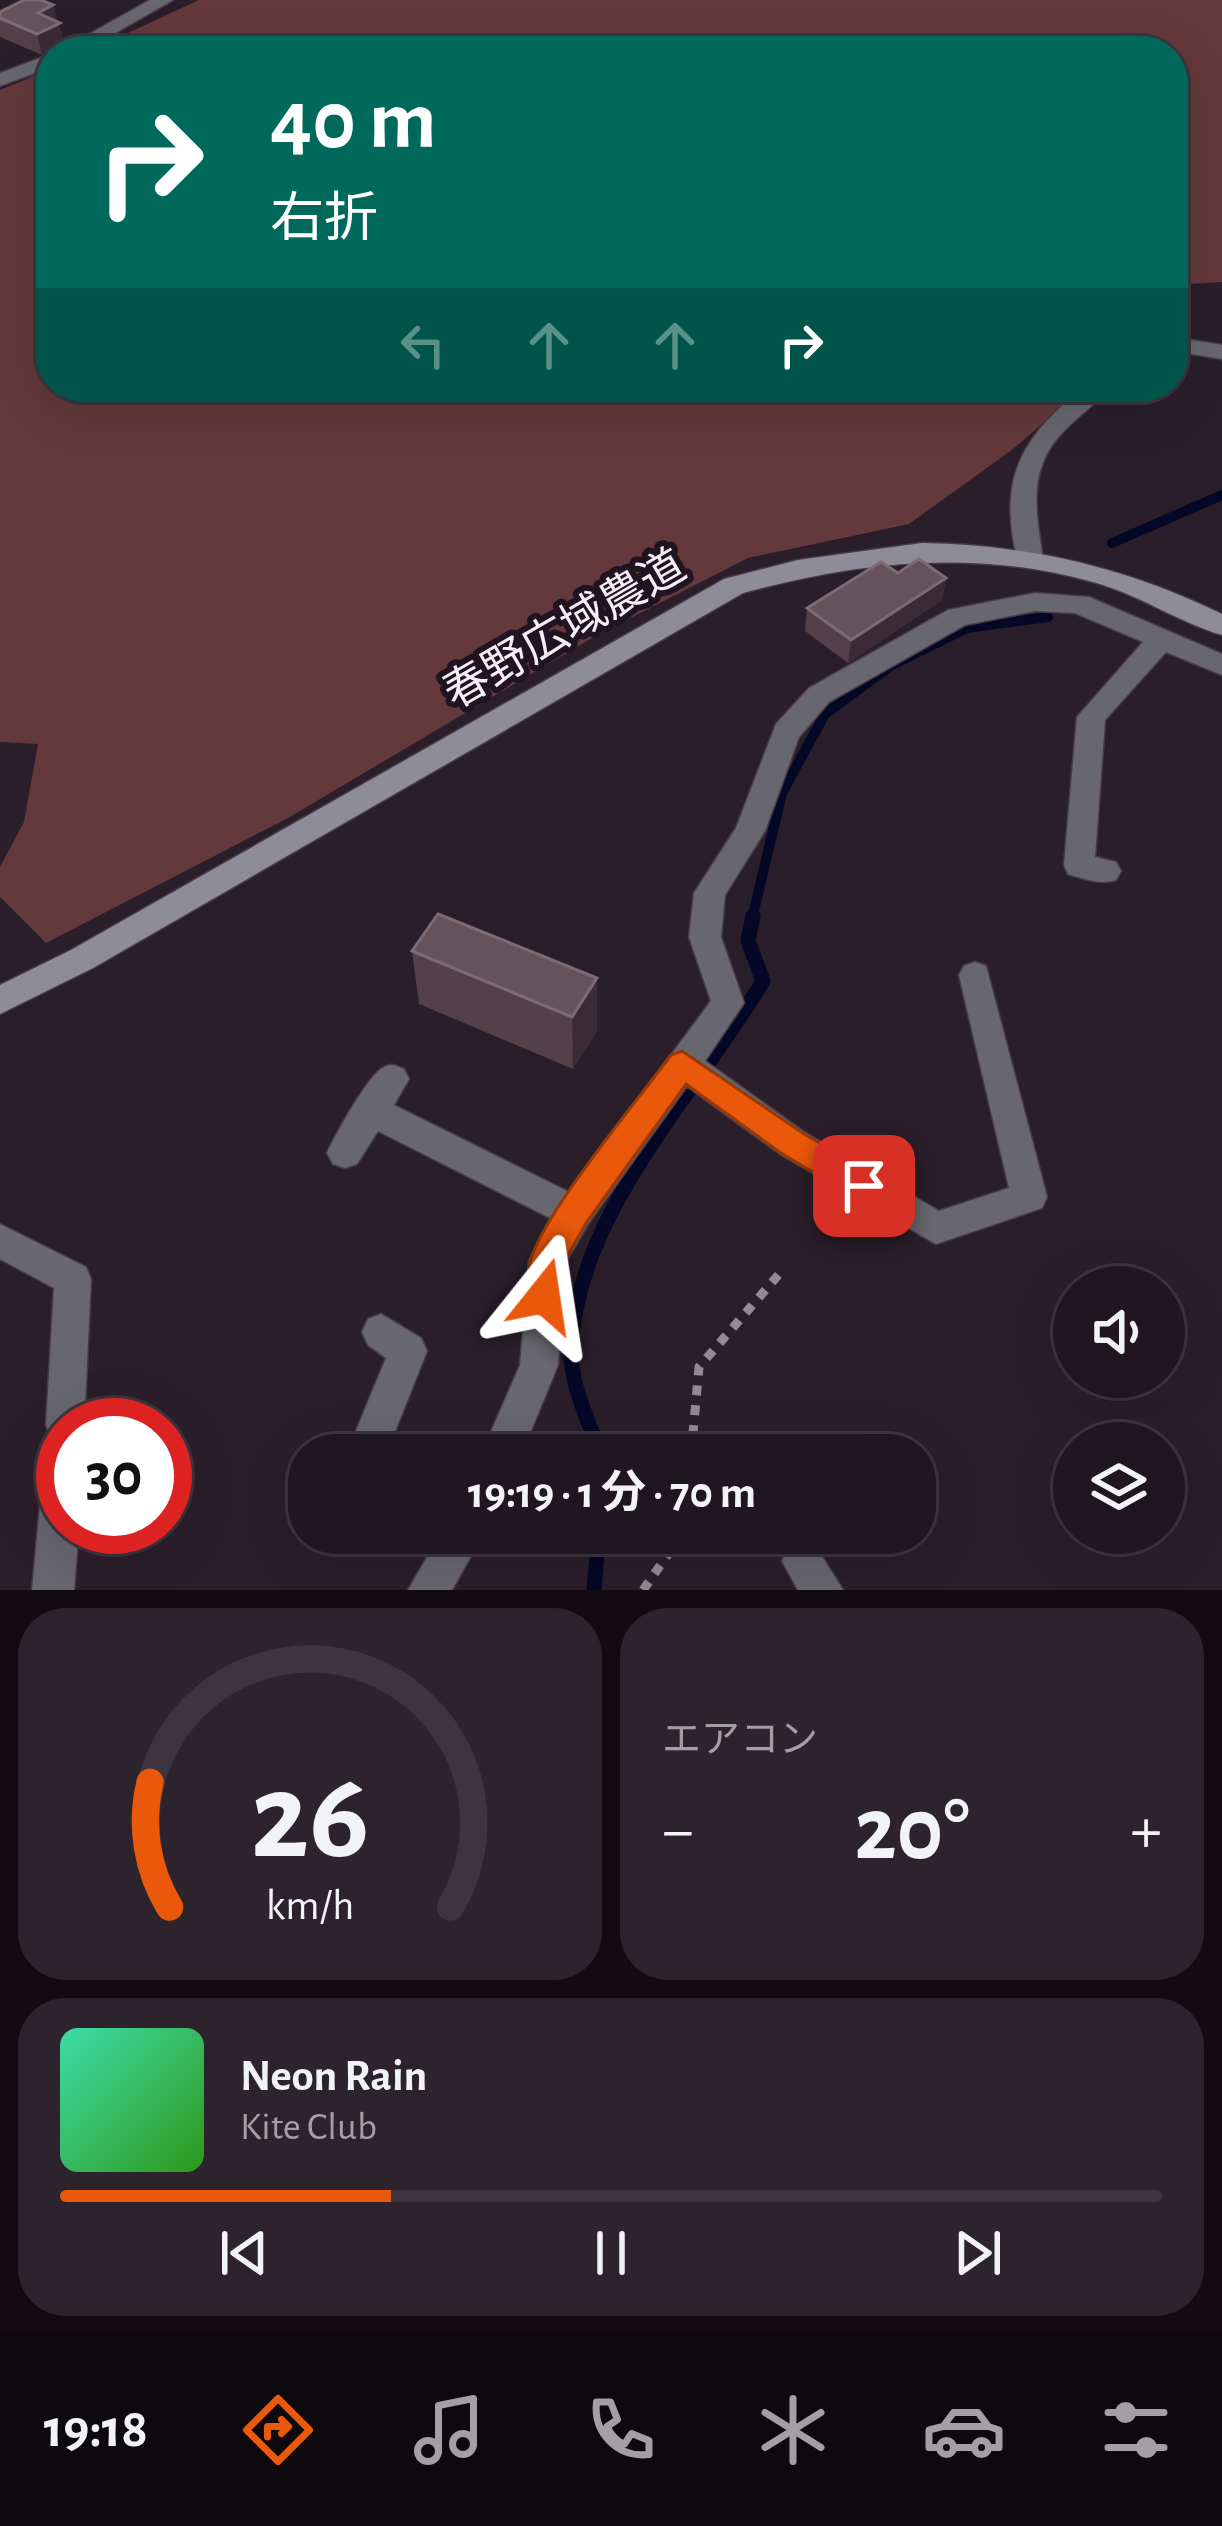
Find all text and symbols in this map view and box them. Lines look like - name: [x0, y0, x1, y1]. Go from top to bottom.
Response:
- text: 40 m: [270, 80, 437, 164]
- icon: right: [72, 84, 228, 240]
- text: 右折: [270, 193, 378, 247]
- icon: left: [390, 312, 456, 378]
- icon: ahead: [516, 312, 582, 378]
- icon: ahead: [642, 312, 708, 378]
- icon: right: [768, 312, 834, 378]
- street label: 春野広域農道: [435, 540, 693, 717]
- pin: [813, 1135, 915, 1237]
- icon: arrive: [831, 1153, 897, 1219]
- position arrow: [481, 1233, 607, 1359]
- map controls: [1053, 1266, 1185, 1554]
- button: sound: [1053, 1266, 1185, 1398]
- speed limit sign: 30: [36, 1398, 192, 1554]
- button: layers: [1053, 1422, 1185, 1554]
- text: 19:19 · 1 分 · 70 m: [468, 1471, 756, 1516]
- text: エアコン: [662, 1721, 818, 1760]
- text: 26: [250, 1756, 370, 1881]
- text: 20°: [854, 1786, 970, 1876]
- text: −: [662, 1798, 694, 1864]
- text: +: [1130, 1798, 1162, 1864]
- text: km/h: [266, 1885, 354, 1928]
- text: Neon Rain: [240, 2054, 427, 2099]
- text: Kite Club: [240, 2108, 377, 2147]
- icon: previous: [211, 2220, 277, 2286]
- icon: pause: [578, 2220, 644, 2286]
- icon: next: [945, 2220, 1011, 2286]
- icon: directions: [236, 2388, 320, 2472]
- icon: music: [407, 2388, 491, 2472]
- icon: phone: [579, 2388, 663, 2472]
- icon: climate: [751, 2388, 835, 2472]
- icon: car: [922, 2388, 1006, 2472]
- icon: filters: [1094, 2388, 1178, 2472]
- text: 19:18: [44, 2403, 148, 2457]

